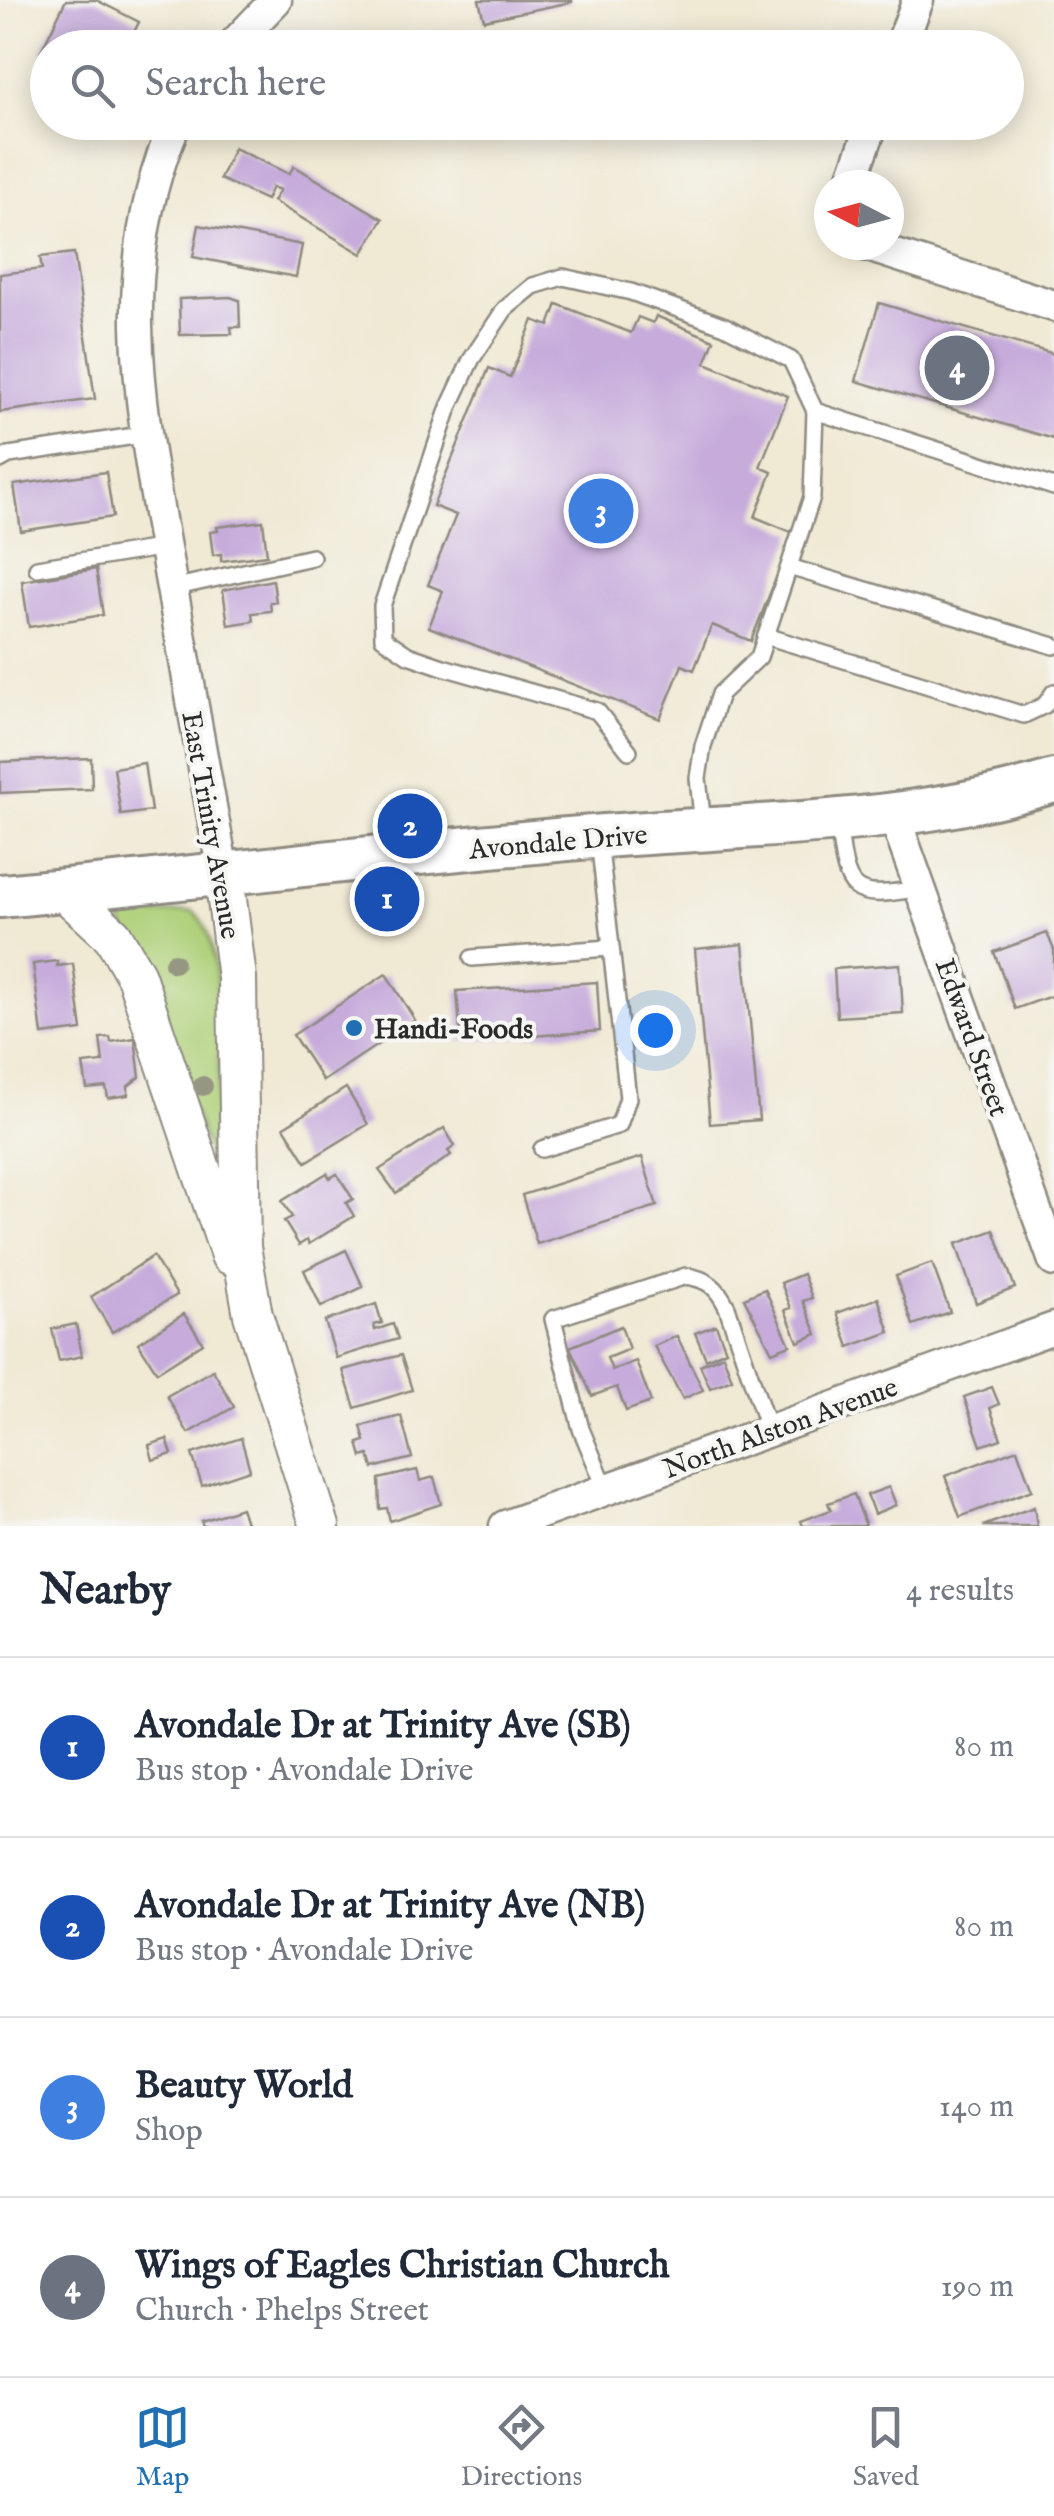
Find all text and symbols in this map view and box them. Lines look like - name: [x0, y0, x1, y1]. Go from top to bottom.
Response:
- search box: [30, 30, 1024, 140]
- icon: search: [65, 58, 120, 113]
- text: Search here: [145, 61, 326, 109]
- north arrow: [814, 170, 904, 260]
- pin: 4: [924, 330, 990, 406]
- pin: 3: [568, 474, 634, 548]
- street label: East Trinity Avenue: [172, 709, 247, 942]
- pin: 2: [378, 788, 442, 864]
- street label: Avondale Drive: [466, 818, 649, 869]
- pin: 1: [354, 862, 420, 936]
- street label: Edward Street: [926, 954, 1016, 1122]
- your location: [630, 1005, 681, 1056]
- place label: Handi-Foods: [374, 1013, 533, 1048]
- marker: Handi-Foods: [343, 1017, 365, 1039]
- street label: North Alston Avenue: [659, 1371, 903, 1488]
- text: Nearby: [40, 1565, 171, 1618]
- text: 4 results: [906, 1571, 1014, 1612]
- text: Avondale Dr at Trinity Ave (SB): [135, 1703, 631, 1751]
- text: 1: [67, 1727, 78, 1768]
- text: 80 m: [954, 1727, 1014, 1768]
- text: Bus stop · Avondale Drive: [135, 1751, 474, 1792]
- text: Avondale Dr at Trinity Ave (NB): [135, 1883, 645, 1931]
- text: 2: [65, 1907, 80, 1948]
- text: 80 m: [954, 1907, 1014, 1948]
- text: Bus stop · Avondale Drive: [135, 1931, 474, 1972]
- text: Beauty World: [135, 2063, 353, 2111]
- text: 3: [67, 2087, 78, 2128]
- text: 140 m: [939, 2087, 1014, 2128]
- text: Shop: [135, 2111, 203, 2152]
- text: Wings of Eagles Christian Church: [135, 2243, 669, 2291]
- text: 4: [65, 2267, 80, 2308]
- text: 190 m: [941, 2267, 1014, 2308]
- text: Church · Phelps Street: [135, 2291, 429, 2332]
- tab: Map: [135, 2400, 190, 2495]
- tab: Directions: [460, 2400, 582, 2495]
- tab: Saved: [853, 2400, 919, 2495]

